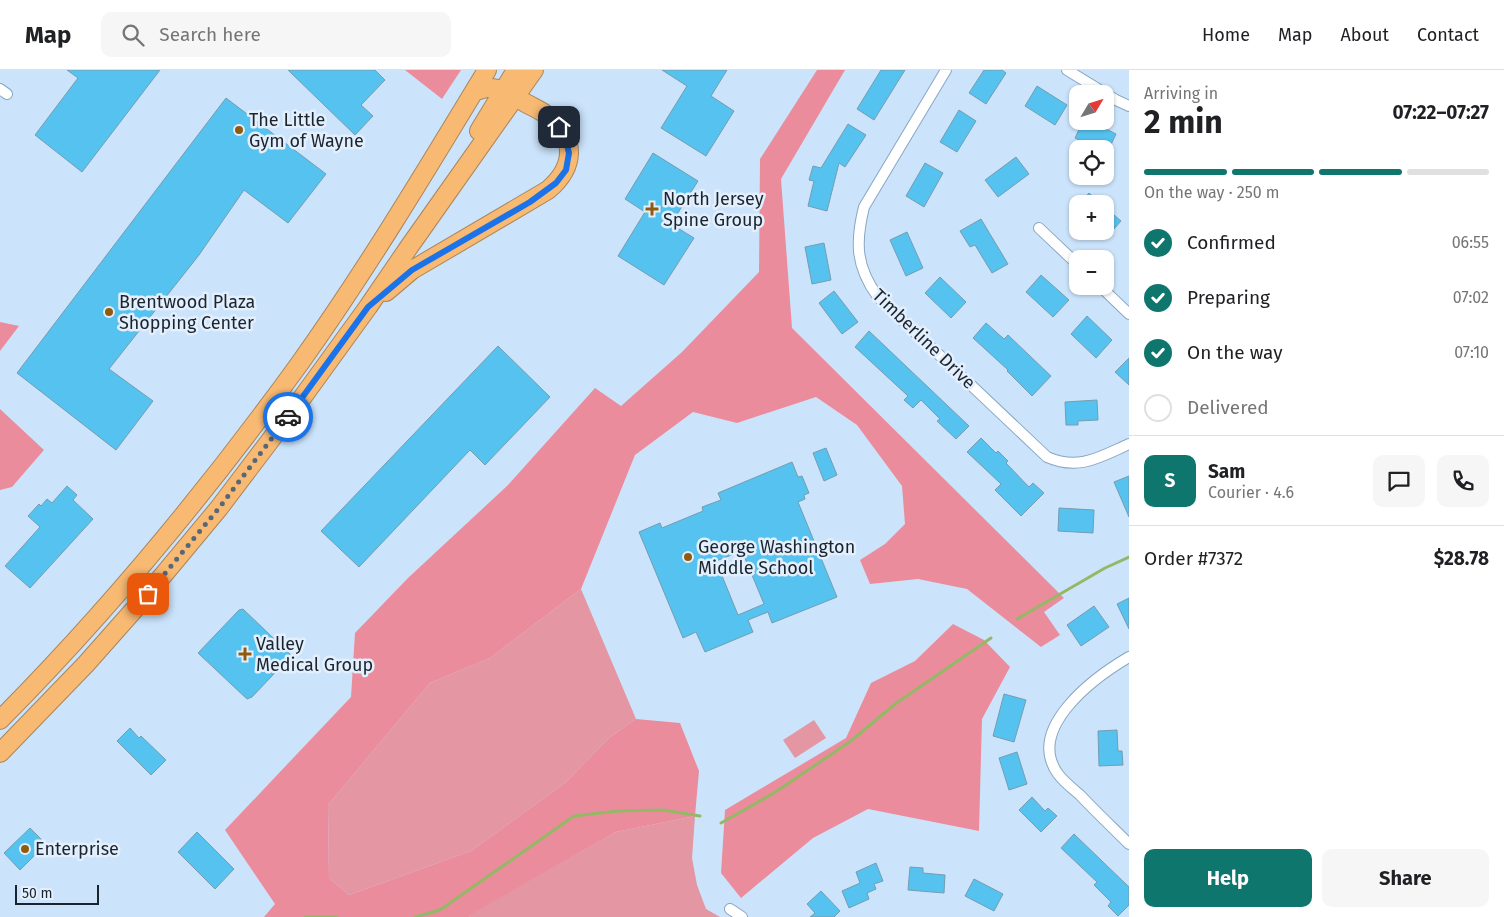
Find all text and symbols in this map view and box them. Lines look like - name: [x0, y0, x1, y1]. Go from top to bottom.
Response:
- search box: [101, 12, 451, 57]
- text: Map: [25, 21, 71, 49]
- icon: search: [119, 21, 147, 49]
- text: Search here: [159, 23, 261, 46]
- text: Home: [1202, 24, 1250, 46]
- text: Map: [1278, 24, 1312, 46]
- text: About: [1340, 24, 1389, 46]
- text: Contact: [1417, 24, 1479, 46]
- text: Arriving in: [1144, 84, 1218, 103]
- north arrow: [1069, 85, 1114, 130]
- map controls: [1069, 85, 1114, 295]
- text: 07:22–07:27: [1393, 101, 1489, 124]
- text: 2 min: [1144, 103, 1223, 141]
- pin: [538, 106, 580, 148]
- place label: The Little Gym of Wayne: [249, 109, 364, 152]
- icon: home: [545, 113, 573, 141]
- marker: The Little Gym of Wayne: [233, 124, 245, 136]
- button: locate: [1069, 140, 1114, 185]
- text: On the way · 250 m: [1144, 183, 1280, 202]
- place label: North Jersey Spine Group: [663, 188, 764, 231]
- button: +: [1069, 195, 1114, 240]
- marker: North Jersey Spine Group: [645, 202, 659, 216]
- icon: check: [1144, 229, 1172, 257]
- text: Confirmed: [1187, 231, 1276, 254]
- text: 06:55: [1452, 233, 1489, 252]
- button: −: [1069, 250, 1114, 295]
- street label: Timberline Drive: [868, 284, 980, 394]
- icon: check: [1144, 284, 1172, 312]
- text: Preparing: [1187, 286, 1270, 309]
- text: 07:02: [1453, 288, 1489, 307]
- place label: Brentwood Plaza Shopping Center: [119, 291, 255, 334]
- marker: Brentwood Plaza Shopping Center: [103, 306, 115, 318]
- icon: check: [1144, 339, 1172, 367]
- text: On the way: [1187, 341, 1283, 364]
- text: 07:10: [1454, 343, 1489, 362]
- courier: [263, 392, 313, 442]
- text: Delivered: [1187, 396, 1269, 419]
- icon: car: [274, 403, 302, 431]
- button: chat: [1373, 455, 1425, 507]
- button: phone: [1437, 455, 1489, 507]
- text: Sam: [1208, 460, 1245, 483]
- text: S: [1165, 469, 1175, 492]
- text: Courier · 4.6: [1208, 483, 1294, 502]
- place label: George Washington Middle School: [698, 536, 855, 579]
- text: Order #7372: [1144, 547, 1243, 570]
- text: $28.78: [1434, 547, 1489, 570]
- marker: George Washington Middle School: [682, 551, 694, 563]
- pin: [127, 573, 169, 615]
- icon: bag: [134, 580, 162, 608]
- place label: Valley Medical Group: [256, 633, 373, 676]
- marker: Valley Medical Group: [238, 647, 252, 661]
- place label: Enterprise: [35, 838, 119, 860]
- marker: Enterprise: [19, 843, 31, 855]
- button: Help: [1144, 849, 1312, 907]
- button: Share: [1322, 849, 1489, 907]
- scale bar: [15, 882, 99, 905]
- text: 50 m: [22, 885, 53, 902]

